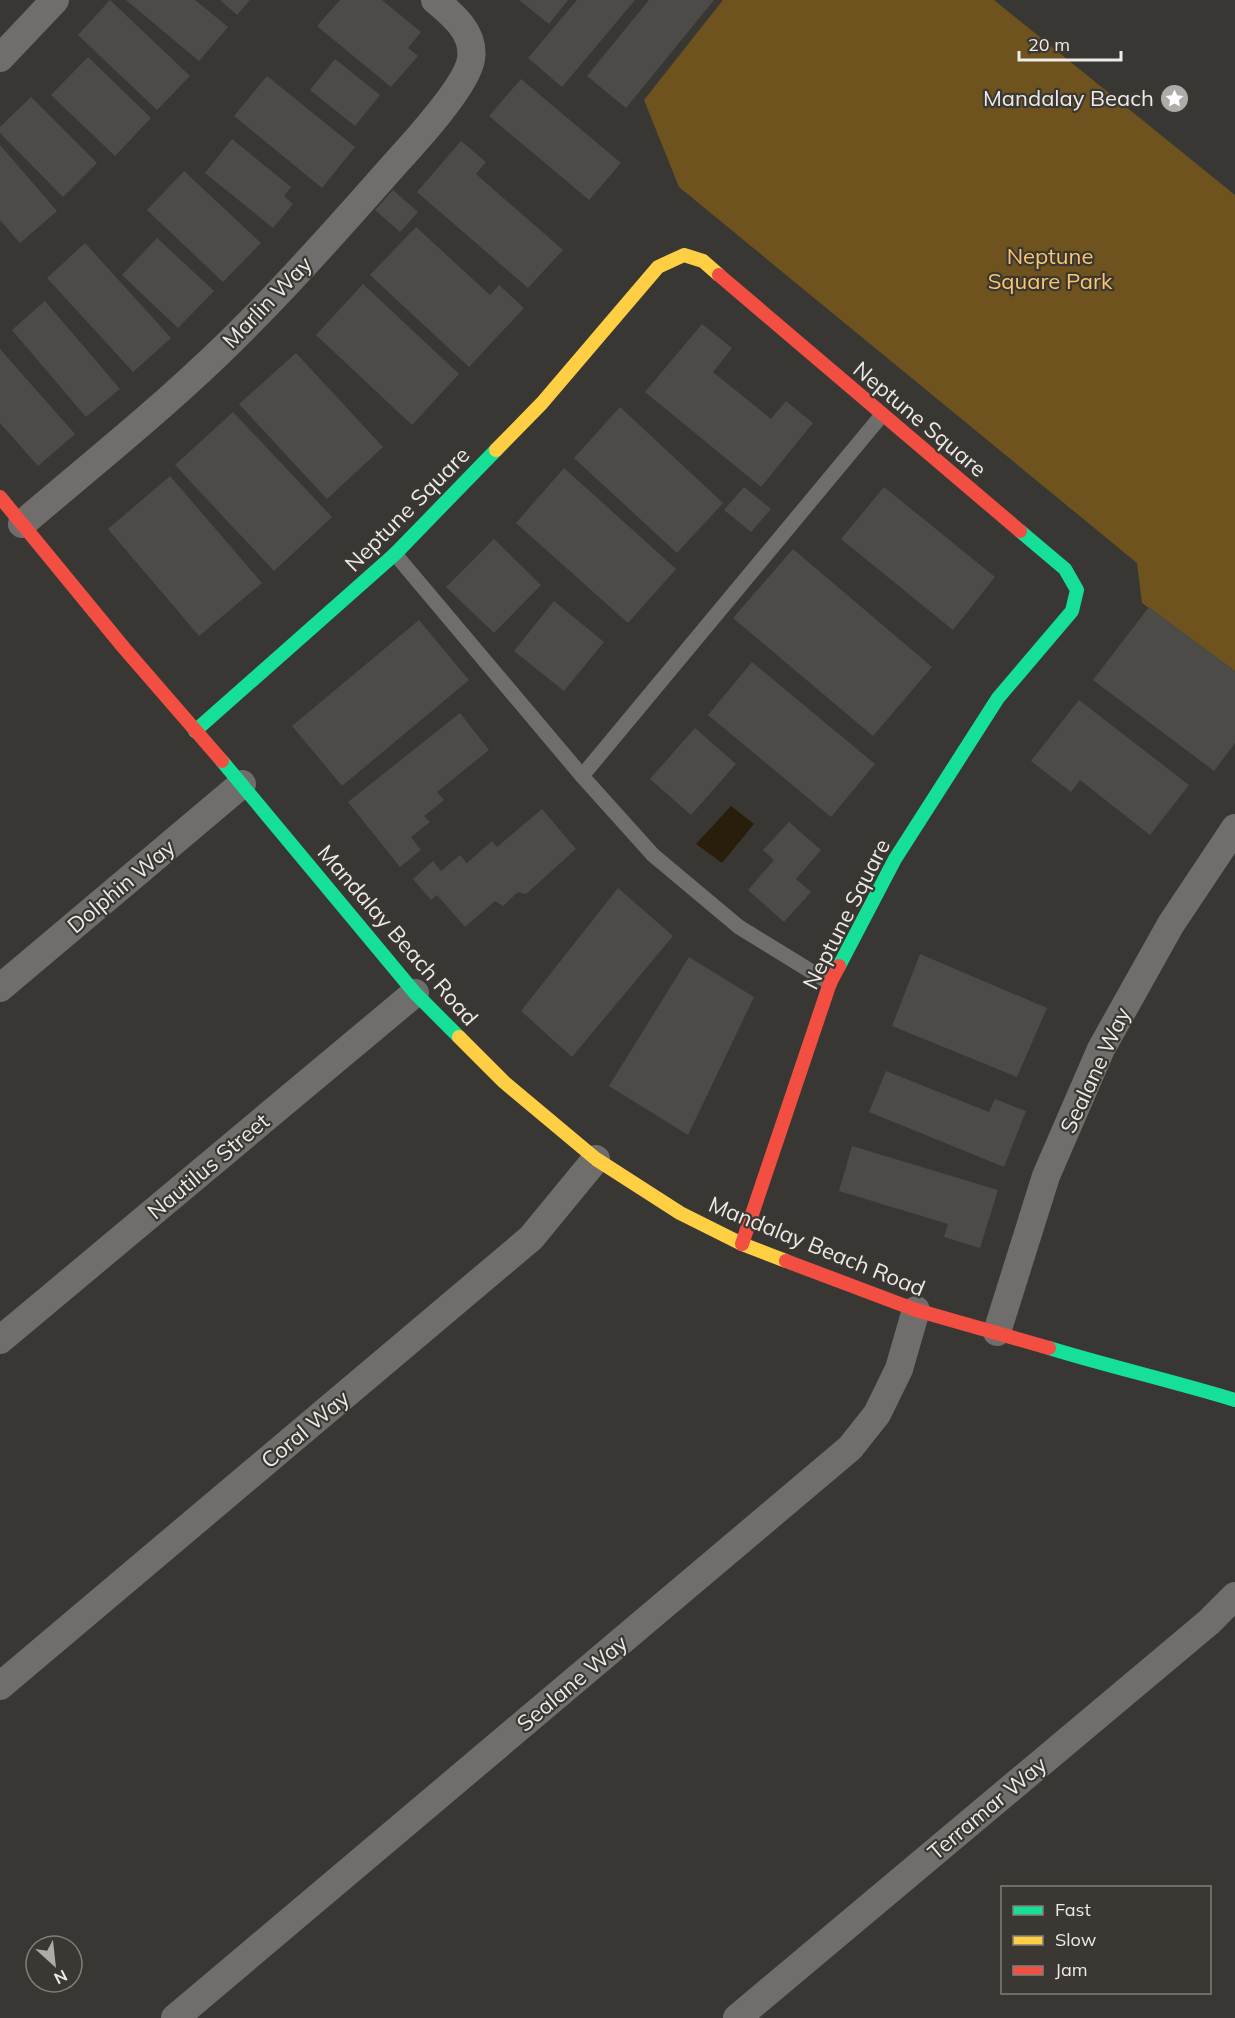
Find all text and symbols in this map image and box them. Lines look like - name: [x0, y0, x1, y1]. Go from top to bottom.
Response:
- scale bar: [1019, 24, 1121, 62]
- text: 20 m: [1028, 33, 1070, 56]
- place icon: Mandalay Beach: [1159, 82, 1191, 114]
- place label: Mandalay Beach: [983, 84, 1154, 112]
- park label: Neptune Square Park: [988, 242, 1113, 295]
- street label: Marlin Way: [216, 250, 318, 354]
- street label: Neptune Square: [848, 355, 992, 483]
- street label: Neptune Square: [339, 441, 475, 577]
- street label: Dolphin Way: [61, 833, 181, 939]
- street label: Neptune Square: [796, 834, 896, 994]
- street label: Mandalay Beach Road: [312, 839, 484, 1031]
- street label: Sealane Way: [1054, 1002, 1137, 1137]
- street label: Nautilus Street: [141, 1107, 275, 1225]
- street label: Mandalay Beach Road: [705, 1190, 929, 1302]
- street label: Coral Way: [255, 1384, 355, 1474]
- street label: Sealane Way: [511, 1628, 633, 1737]
- street label: Terramar Way: [922, 1750, 1052, 1866]
- legend: [1001, 1886, 1211, 1994]
- text: Fast: [1055, 1898, 1091, 1921]
- text: Slow: [1055, 1928, 1097, 1951]
- north arrow: [24, 1934, 84, 1994]
- text: Jam: [1055, 1958, 1088, 1981]
- text: N: [51, 1966, 71, 1989]

